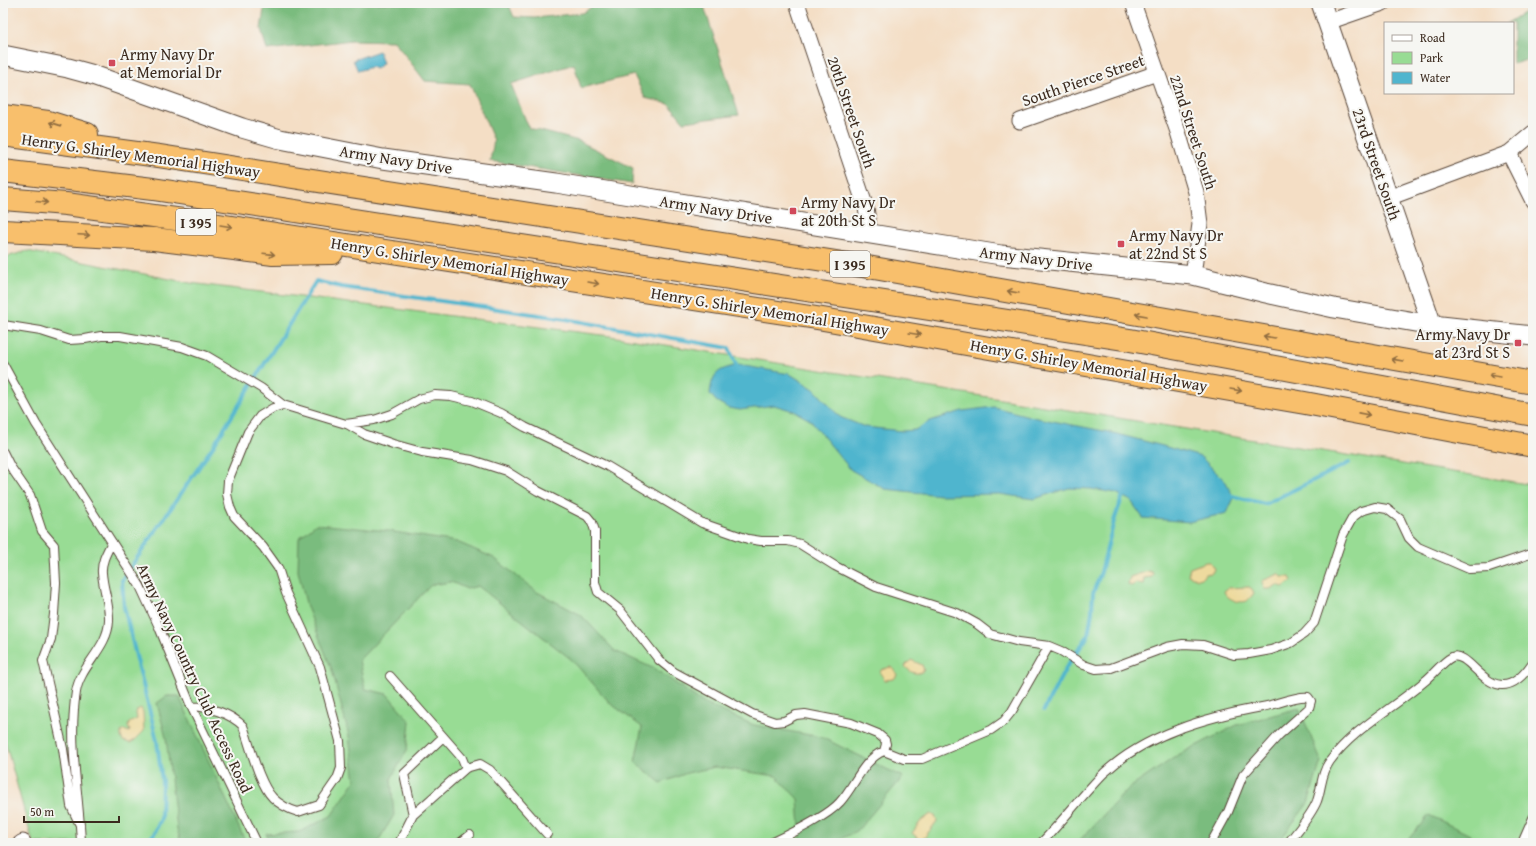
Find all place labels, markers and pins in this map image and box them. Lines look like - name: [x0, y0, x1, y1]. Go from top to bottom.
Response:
- place label: Army Navy Dr at Memorial Dr: [120, 42, 222, 84]
- marker: Army Navy Dr at Memorial Dr: [107, 58, 117, 68]
- place label: Army Navy Dr at 20th St S: [801, 190, 896, 232]
- marker: Army Navy Dr at 20th St S: [788, 206, 798, 216]
- place label: Army Navy Dr at 22nd St S: [1129, 223, 1224, 265]
- marker: Army Navy Dr at 22nd St S: [1116, 239, 1126, 249]
- place label: Army Navy Dr at 23rd St S: [1416, 322, 1510, 364]
- marker: Army Navy Dr at 23rd St S: [1513, 338, 1523, 348]

